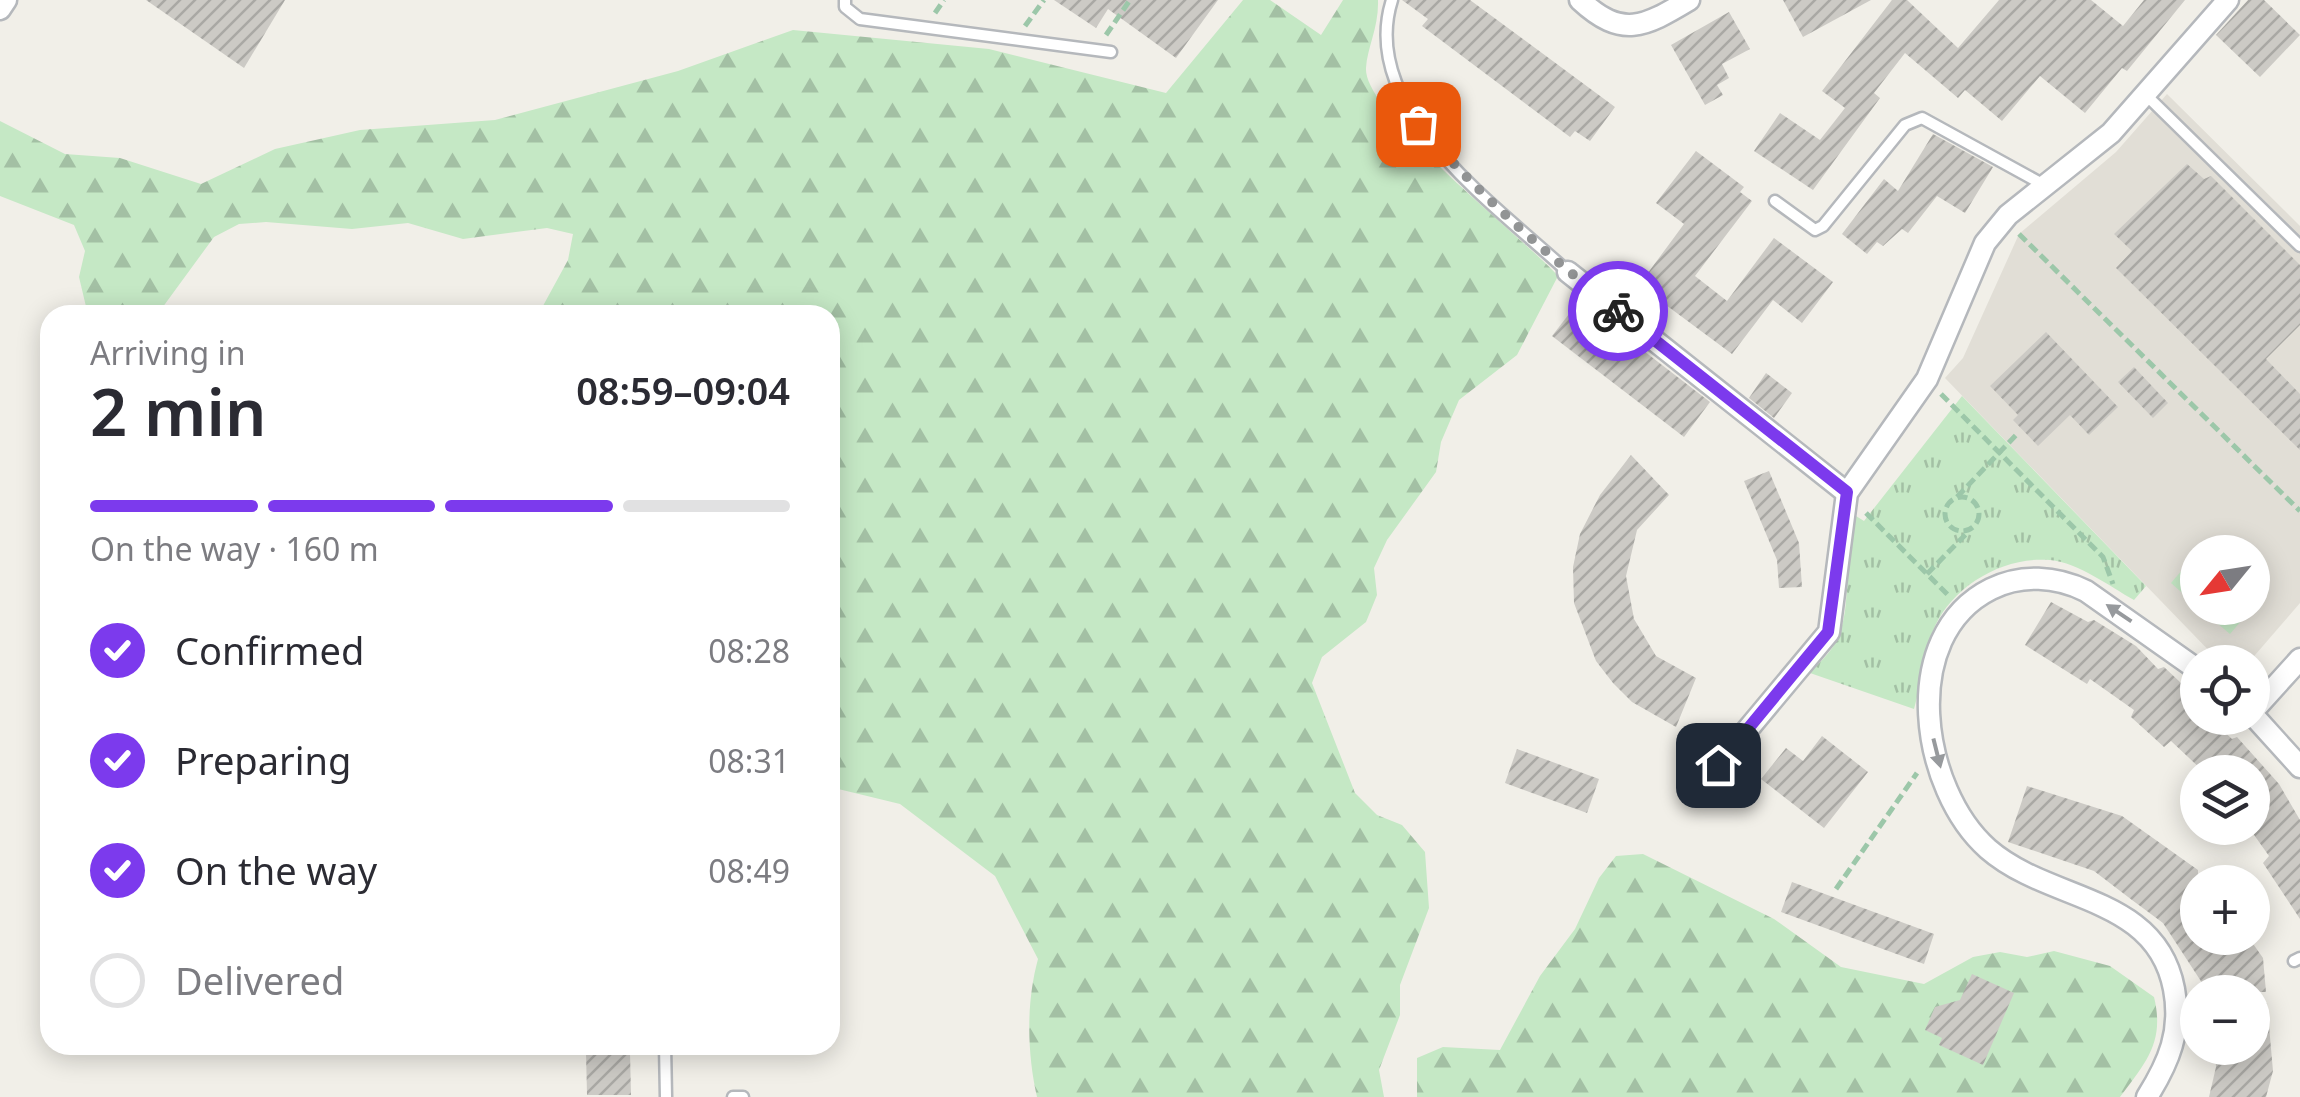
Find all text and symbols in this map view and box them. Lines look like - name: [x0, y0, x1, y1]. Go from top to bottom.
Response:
- pin: [1376, 82, 1461, 167]
- icon: bag: [1391, 97, 1446, 152]
- courier: [1568, 261, 1668, 361]
- icon: bike: [1591, 284, 1646, 339]
- text: Arriving in: [90, 331, 245, 374]
- text: 08:59–09:04: [576, 364, 790, 416]
- text: 2 min: [90, 367, 266, 455]
- text: On the way · 160 m: [90, 527, 379, 570]
- north arrow: [2180, 535, 2270, 625]
- map controls: [2180, 535, 2270, 1065]
- one-way arrow: [2105, 604, 2132, 622]
- icon: check: [90, 623, 145, 678]
- text: Confirmed: [175, 624, 364, 676]
- text: 08:28: [708, 629, 790, 672]
- button: locate: [2180, 645, 2270, 735]
- pin: [1676, 723, 1761, 808]
- icon: check: [90, 733, 145, 788]
- text: Preparing: [175, 734, 351, 786]
- icon: home: [1691, 738, 1746, 793]
- one-way arrow: [1930, 738, 1945, 769]
- text: 08:31: [708, 739, 790, 782]
- button: layers: [2180, 755, 2270, 845]
- icon: check: [90, 843, 145, 898]
- text: On the way: [175, 844, 377, 896]
- text: 08:49: [708, 849, 790, 892]
- button: +: [2180, 865, 2270, 955]
- text: Delivered: [175, 954, 344, 1006]
- button: −: [2180, 975, 2270, 1065]

